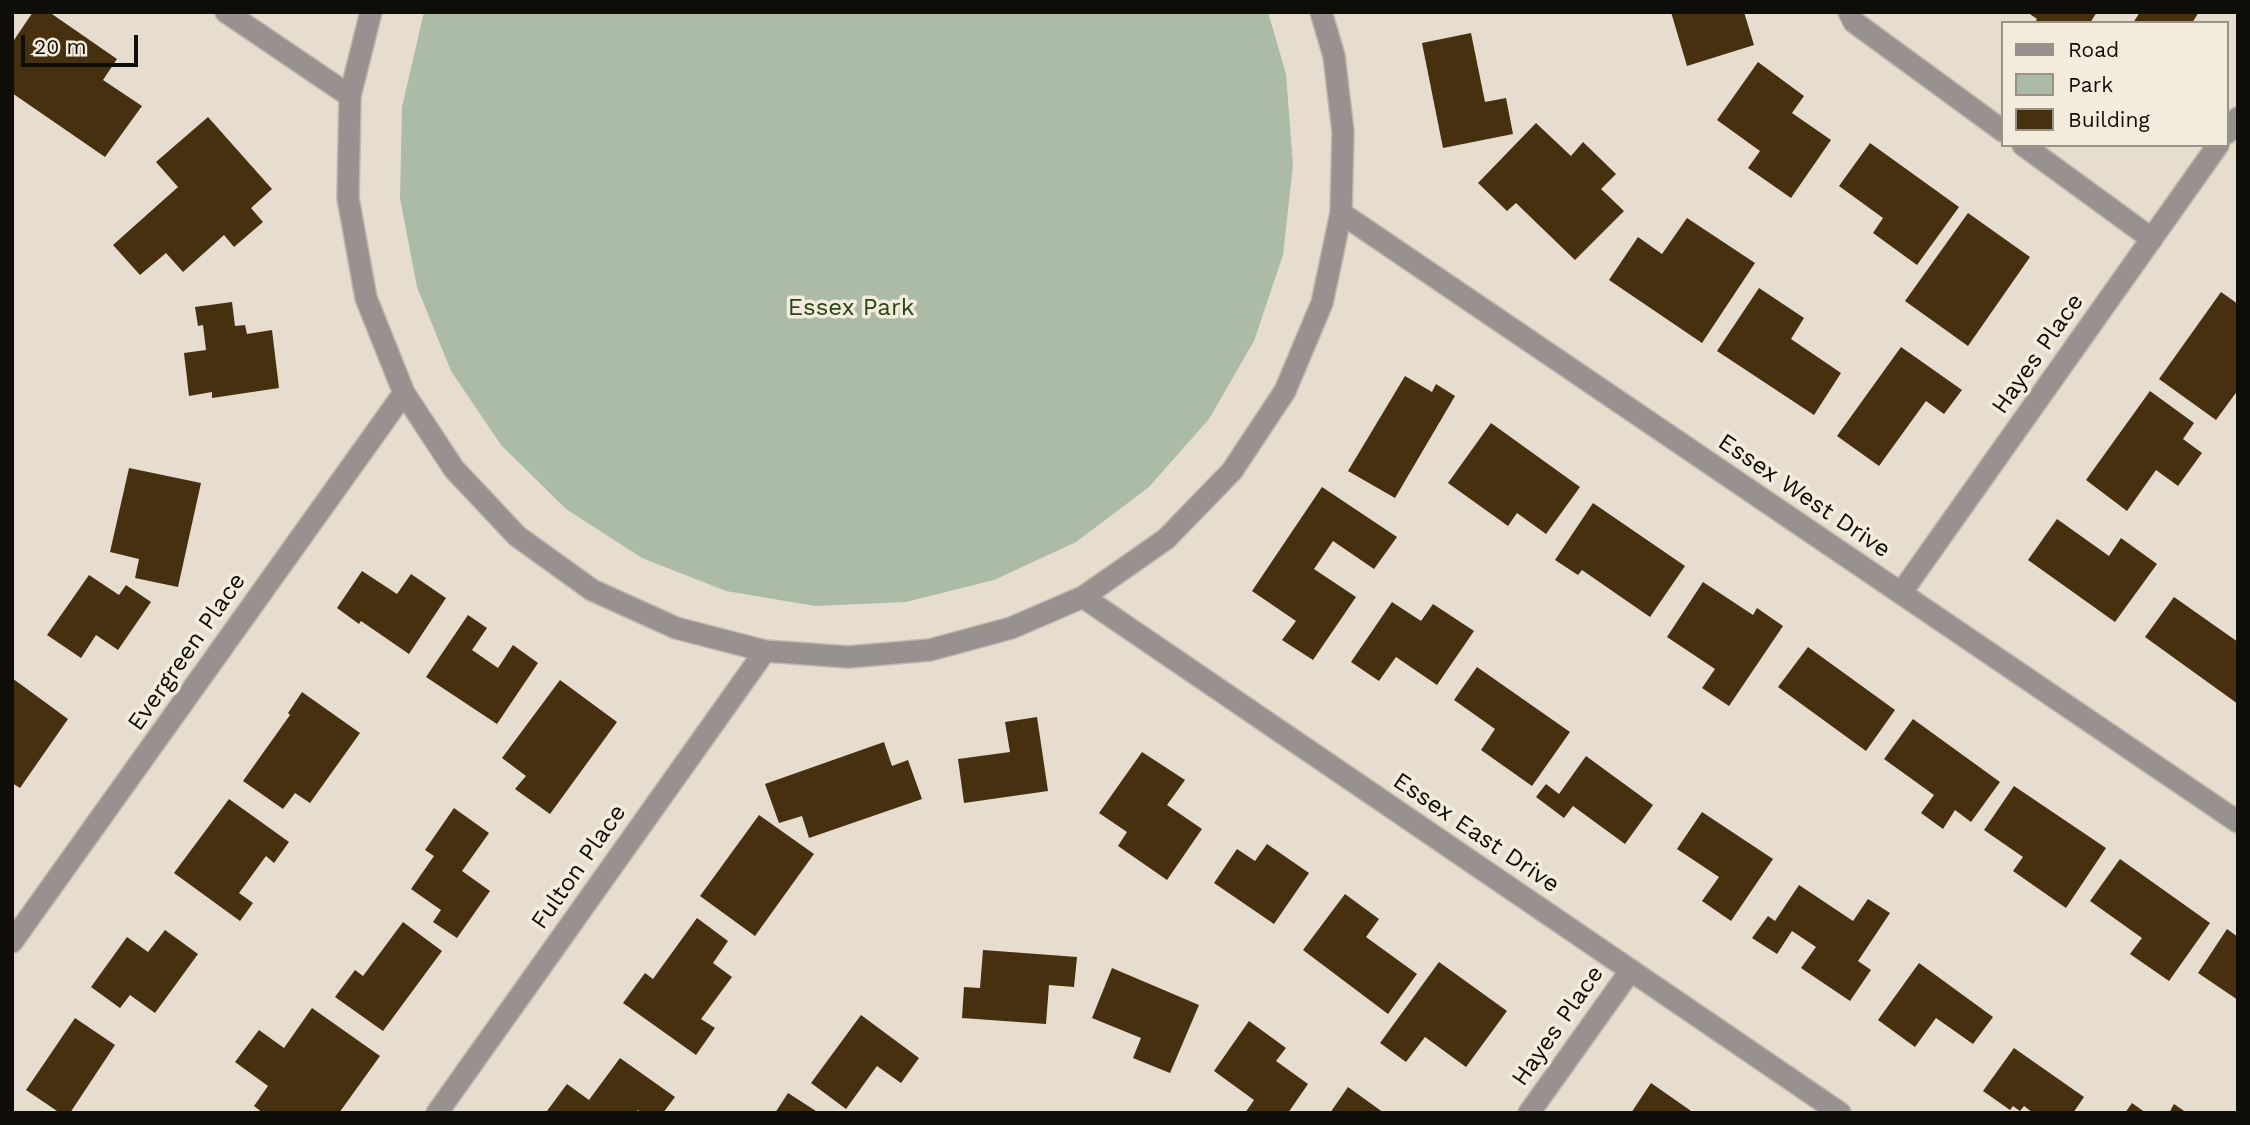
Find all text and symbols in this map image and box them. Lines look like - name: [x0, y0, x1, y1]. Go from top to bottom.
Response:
- scale bar: [24, 21, 142, 65]
- legend: [2002, 21, 2229, 147]
- text: 20 m: [34, 34, 86, 59]
- text: Road: [2068, 37, 2119, 62]
- text: Park: [2068, 72, 2113, 97]
- text: Building: [2068, 107, 2150, 132]
- street label: Hayes Place: [1986, 288, 2090, 420]
- park label: Essex Park: [788, 294, 914, 322]
- street label: Essex West Drive: [1712, 428, 1896, 564]
- street label: Evergreen Place: [122, 568, 252, 736]
- street label: Essex East Drive: [1387, 767, 1565, 899]
- street label: Fulton Place: [525, 799, 633, 935]
- street label: Hayes Place: [1506, 960, 1610, 1092]

